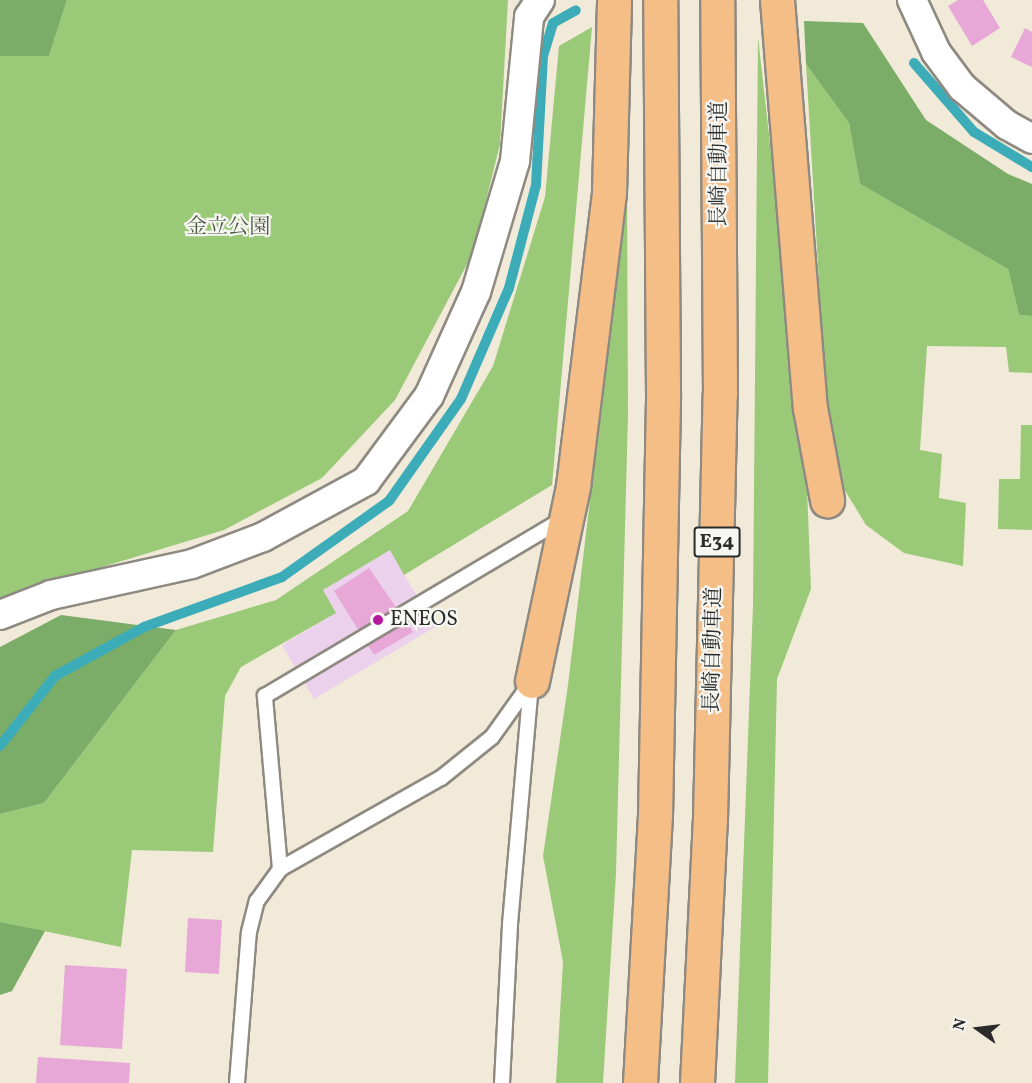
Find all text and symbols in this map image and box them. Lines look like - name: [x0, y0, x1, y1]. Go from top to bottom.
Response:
- street label: 長崎自動車道: [707, 101, 733, 227]
- park label: 金立公園: [186, 215, 270, 241]
- road number: E34: [693, 525, 741, 559]
- street label: 長崎自動車道: [700, 587, 728, 713]
- place label: ENEOS: [390, 607, 458, 633]
- marker: ENEOS: [371, 613, 385, 627]
- north arrow: [948, 999, 1008, 1059]
- text: N: [948, 1016, 973, 1033]

